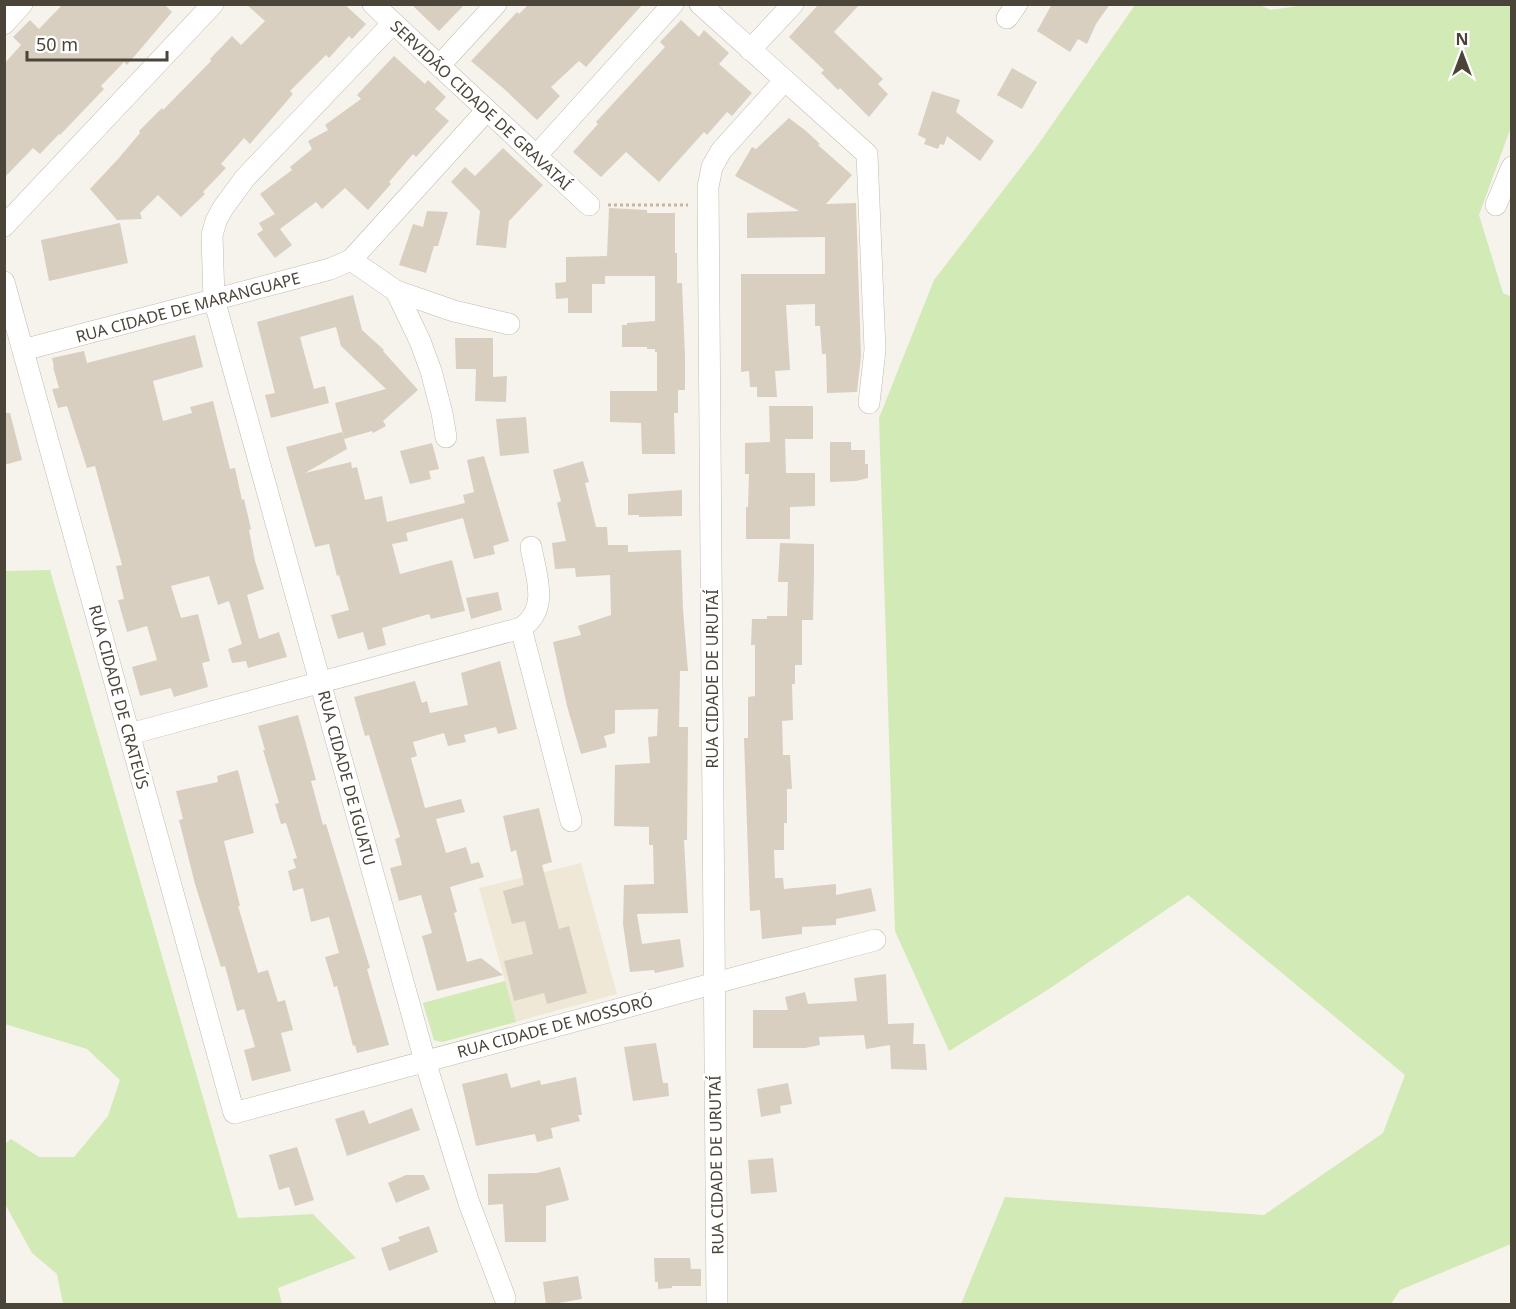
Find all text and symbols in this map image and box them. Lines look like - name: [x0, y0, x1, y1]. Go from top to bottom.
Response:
- street label: SERVIDÃO CIDADE DE GRAVATAÍ: [386, 15, 577, 195]
- scale bar: [27, 24, 166, 62]
- north arrow: [1432, 24, 1492, 84]
- text: N: [1455, 28, 1469, 50]
- text: 50 m: [36, 32, 78, 56]
- street label: RUA CIDADE DE MARANGUAPE: [73, 266, 303, 348]
- street label: RUA CIDADE DE URUTAÍ: [701, 589, 723, 769]
- street label: RUA CIDADE DE CRATEÚS: [84, 602, 154, 792]
- street label: RUA CIDADE DE IGUATU: [313, 688, 381, 868]
- street label: RUA CIDADE DE MOSSORÓ: [455, 989, 655, 1063]
- street label: RUA CIDADE DE URUTAÍ: [703, 1075, 729, 1255]

